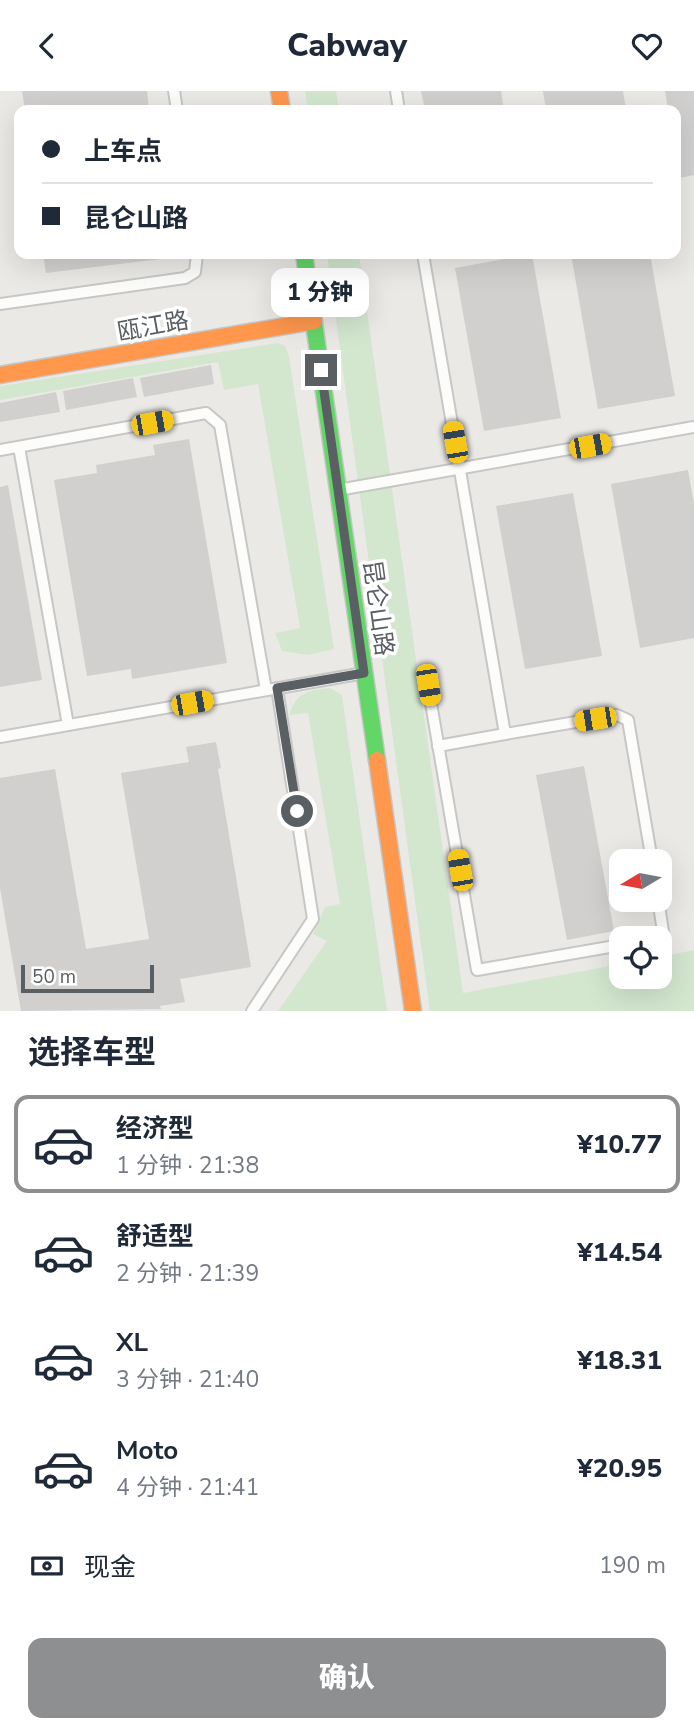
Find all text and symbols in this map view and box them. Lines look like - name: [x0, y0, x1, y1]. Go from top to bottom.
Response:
- text: Cabway: [287, 24, 407, 67]
- icon: back: [28, 27, 66, 65]
- icon: heart: [628, 27, 666, 65]
- text: 上车点: [84, 134, 162, 169]
- text: 昆仑山路: [84, 201, 188, 236]
- callout: 1 分钟: [272, 268, 370, 317]
- text: 1 分钟: [287, 277, 353, 308]
- street label: 瓯江路: [115, 304, 191, 348]
- route end: [305, 354, 337, 386]
- car: [130, 409, 175, 437]
- car: [442, 419, 469, 465]
- car: [568, 432, 613, 460]
- street label: 昆仑山路: [355, 558, 401, 658]
- car: [415, 663, 442, 707]
- car: [170, 689, 215, 717]
- car: [573, 705, 618, 733]
- route start: [281, 795, 313, 827]
- car: [447, 847, 474, 893]
- north arrow: [609, 849, 672, 912]
- map controls: [609, 849, 672, 989]
- button: locate: [609, 926, 672, 989]
- scale bar: [21, 962, 154, 994]
- text: 50 m: [32, 964, 76, 990]
- text: 选择车型: [28, 1031, 156, 1074]
- text: 经济型: [116, 1111, 194, 1146]
- icon: car: [32, 1113, 95, 1176]
- text: ¥10.77: [577, 1127, 662, 1162]
- text: 1 分钟 · 21:38: [116, 1150, 259, 1181]
- text: 舒适型: [116, 1219, 194, 1254]
- icon: car: [32, 1221, 95, 1284]
- text: ¥14.54: [577, 1235, 662, 1270]
- text: 2 分钟 · 21:39: [116, 1258, 259, 1289]
- text: XL: [116, 1325, 148, 1360]
- icon: car: [32, 1329, 95, 1392]
- text: ¥18.31: [577, 1343, 662, 1378]
- text: 3 分钟 · 21:40: [116, 1364, 259, 1395]
- text: Moto: [116, 1433, 178, 1468]
- icon: car: [32, 1437, 95, 1500]
- text: ¥20.95: [577, 1451, 662, 1486]
- text: 4 分钟 · 21:41: [116, 1472, 259, 1503]
- icon: cash: [28, 1547, 66, 1585]
- text: 现金: [84, 1550, 136, 1585]
- text: 190 m: [599, 1550, 666, 1581]
- button: 确认: [28, 1638, 666, 1718]

